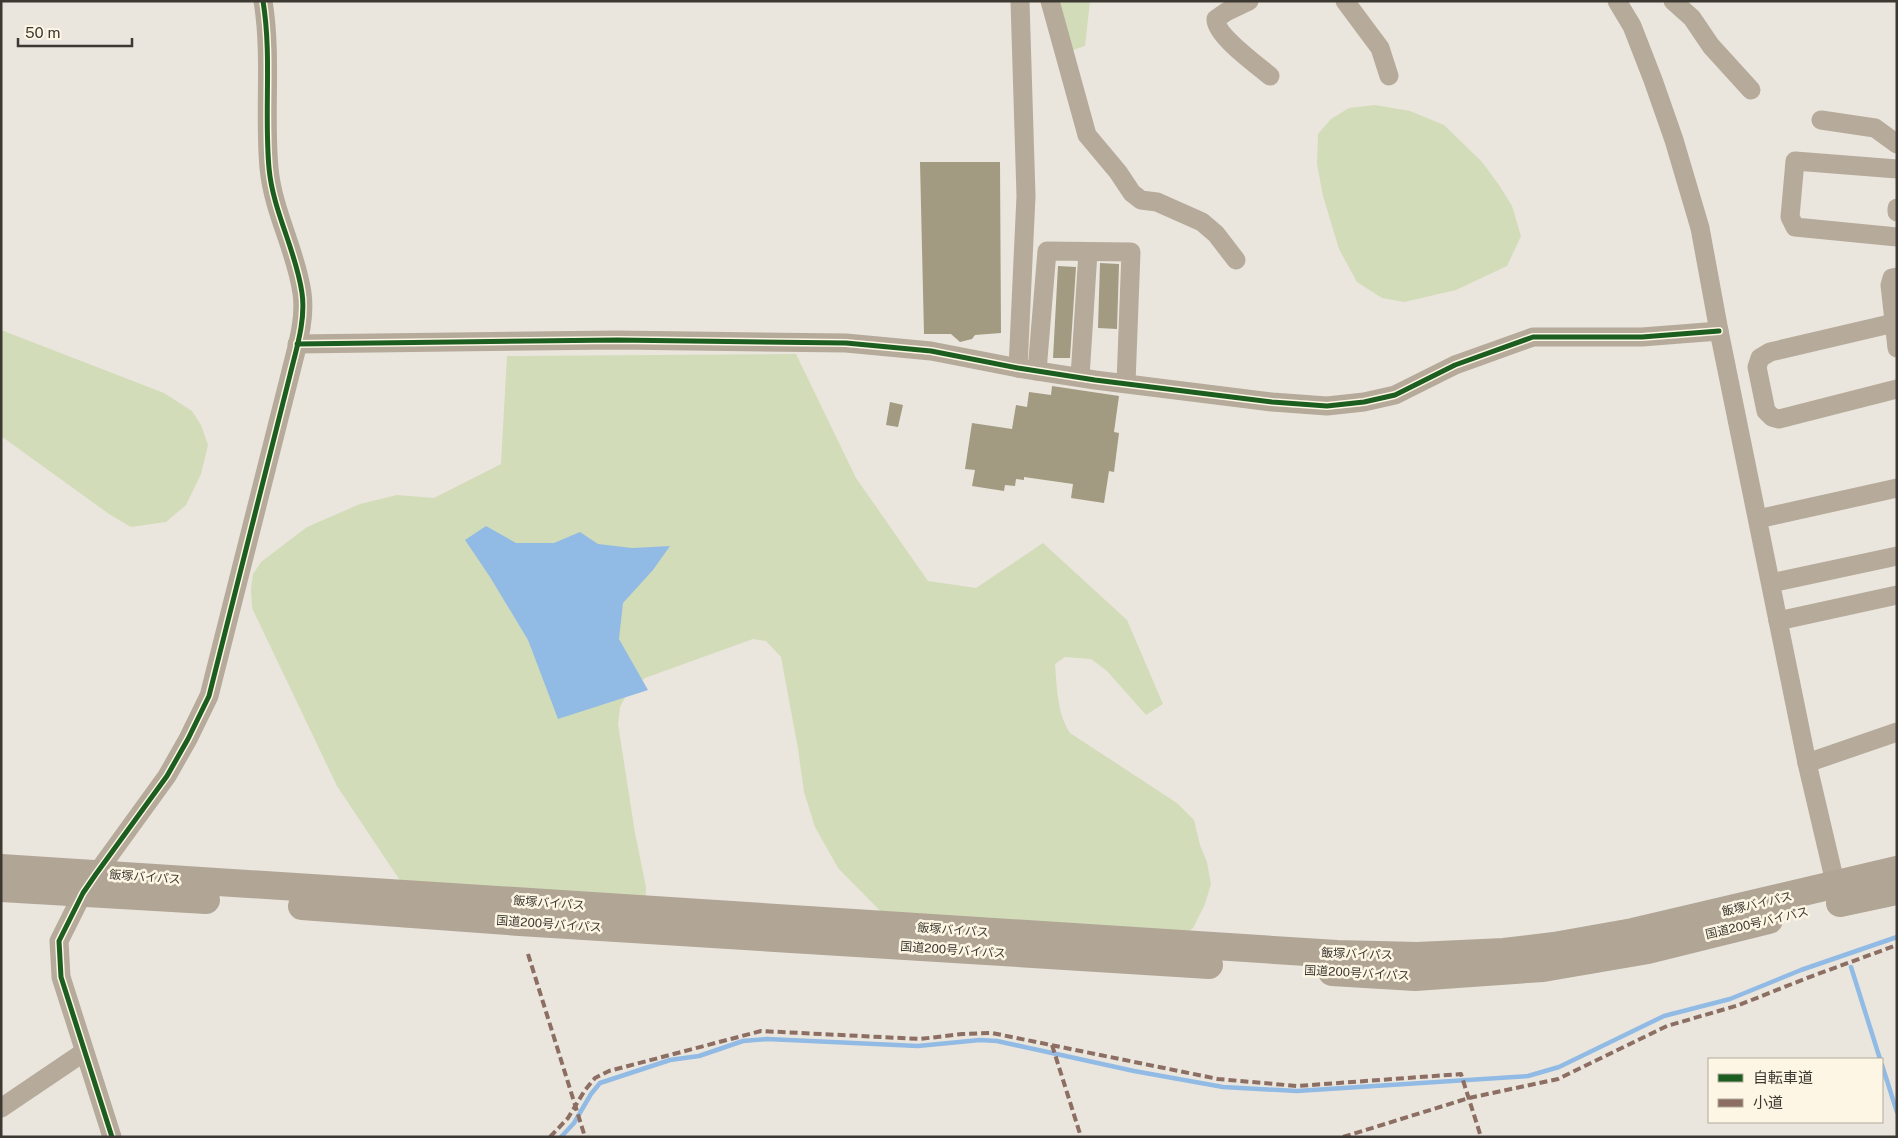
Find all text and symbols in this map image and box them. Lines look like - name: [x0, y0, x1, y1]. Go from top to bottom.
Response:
- scale bar: [18, 15, 131, 47]
- text: 50 m: [25, 24, 60, 41]
- street label: 飯塚バイパス: [109, 868, 181, 886]
- street label: 飯塚バイパス: [1720, 889, 1794, 919]
- street label: 飯塚バイパス: [513, 894, 585, 912]
- street label: 国道200号バイパス: [1704, 904, 1810, 942]
- street label: 国道200号バイパス: [496, 913, 602, 935]
- street label: 飯塚バイパス: [917, 921, 989, 939]
- street label: 国道200号バイパス: [900, 939, 1006, 961]
- street label: 飯塚バイパス: [1321, 946, 1393, 962]
- street label: 国道200号バイパス: [1304, 963, 1410, 983]
- legend: [1708, 1058, 1883, 1123]
- text: 自転車道: [1753, 1069, 1813, 1086]
- text: 小道: [1753, 1094, 1783, 1111]

